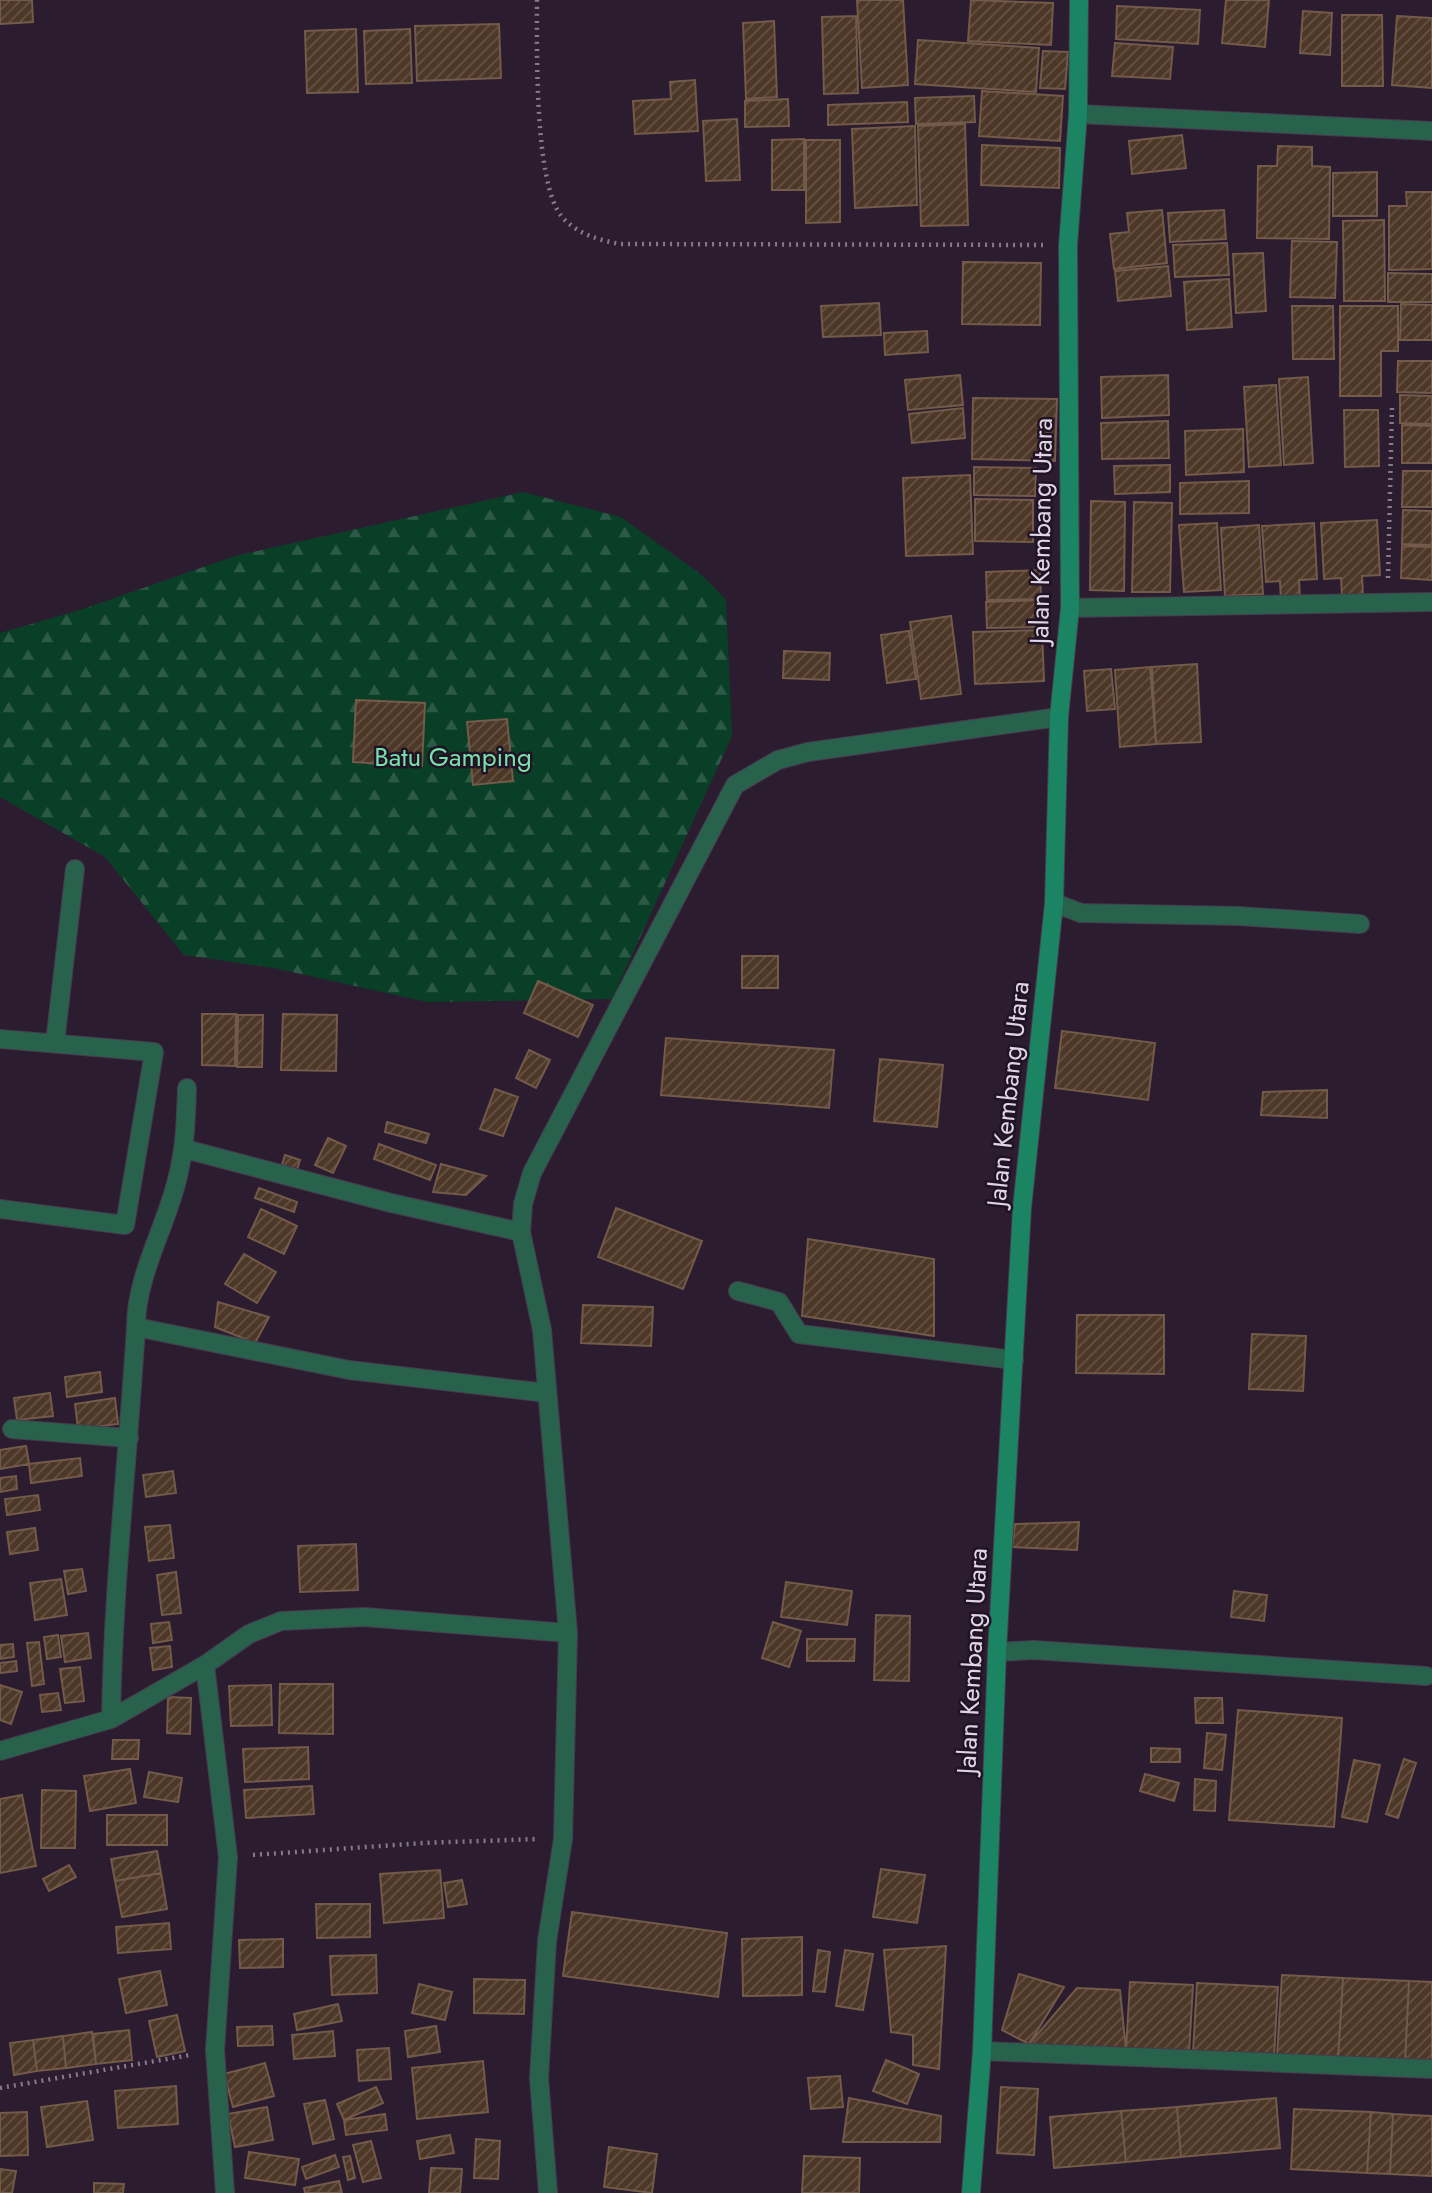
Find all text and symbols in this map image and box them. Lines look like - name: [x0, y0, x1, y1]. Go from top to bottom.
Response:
- street label: Jalan Kembang Utara: [1020, 418, 1062, 647]
- park label: Batu Gamping: [374, 738, 532, 776]
- street label: Jalan Kembang Utara: [977, 979, 1039, 1212]
- street label: Jalan Kembang Utara: [947, 1547, 997, 1778]

